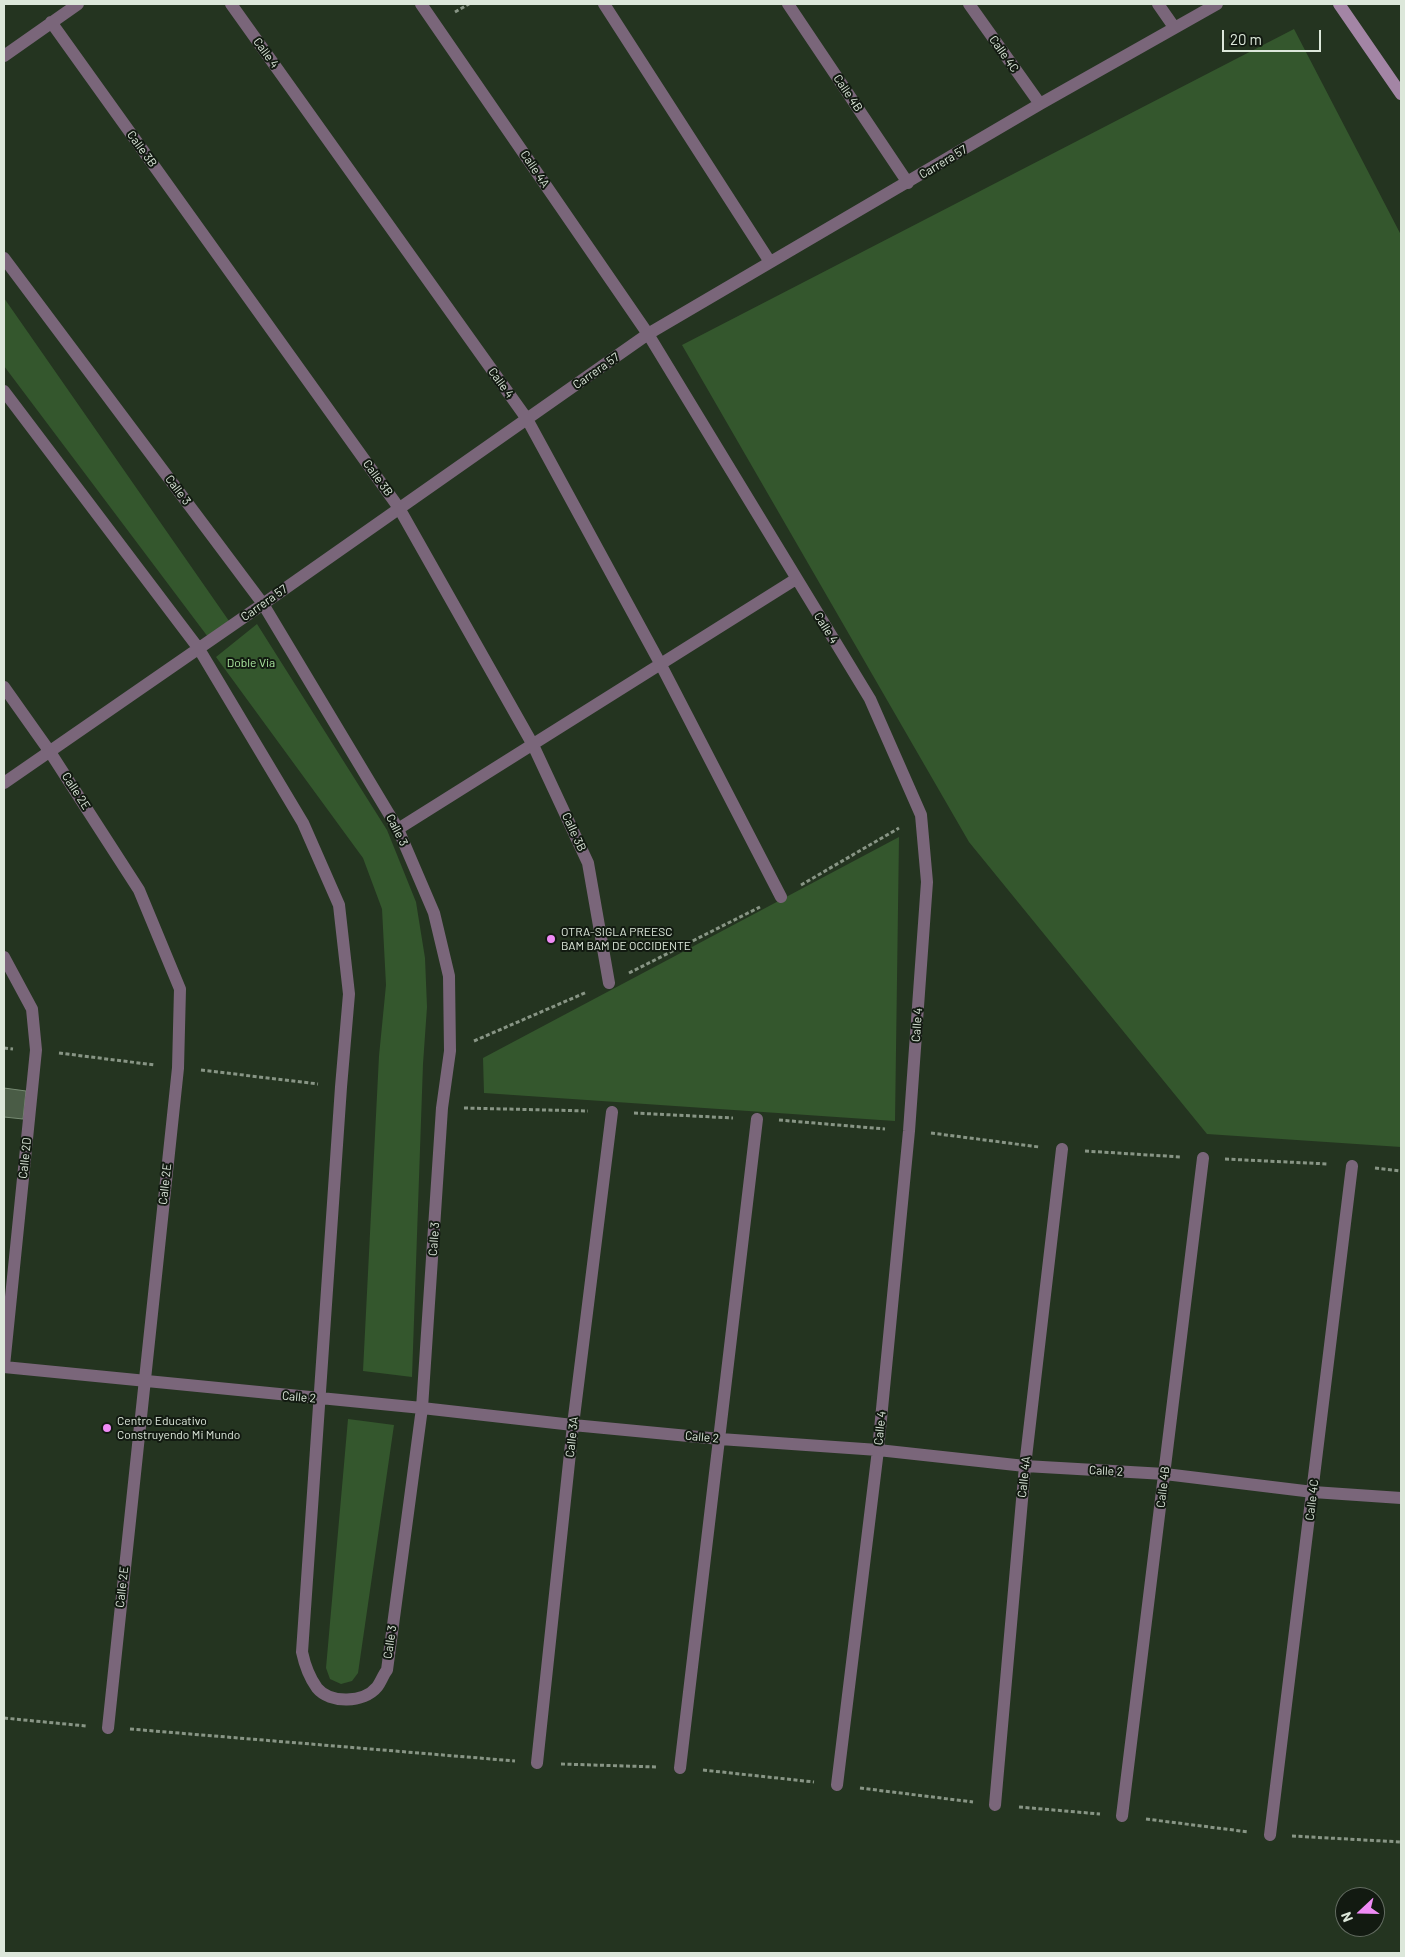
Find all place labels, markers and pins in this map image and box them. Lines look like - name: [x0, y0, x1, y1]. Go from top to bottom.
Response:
- place label: OTRA-SIGLA PREESC BAM BAM DE OCCIDENTE: [561, 925, 691, 953]
- marker: OTRA-SIGLA PREESC BAM BAM DE OCCIDENTE: [545, 933, 557, 945]
- place label: Centro Educativo Construyendo Mi Mundo: [117, 1414, 240, 1442]
- marker: Centro Educativo Construyendo Mi Mundo: [101, 1422, 113, 1434]

